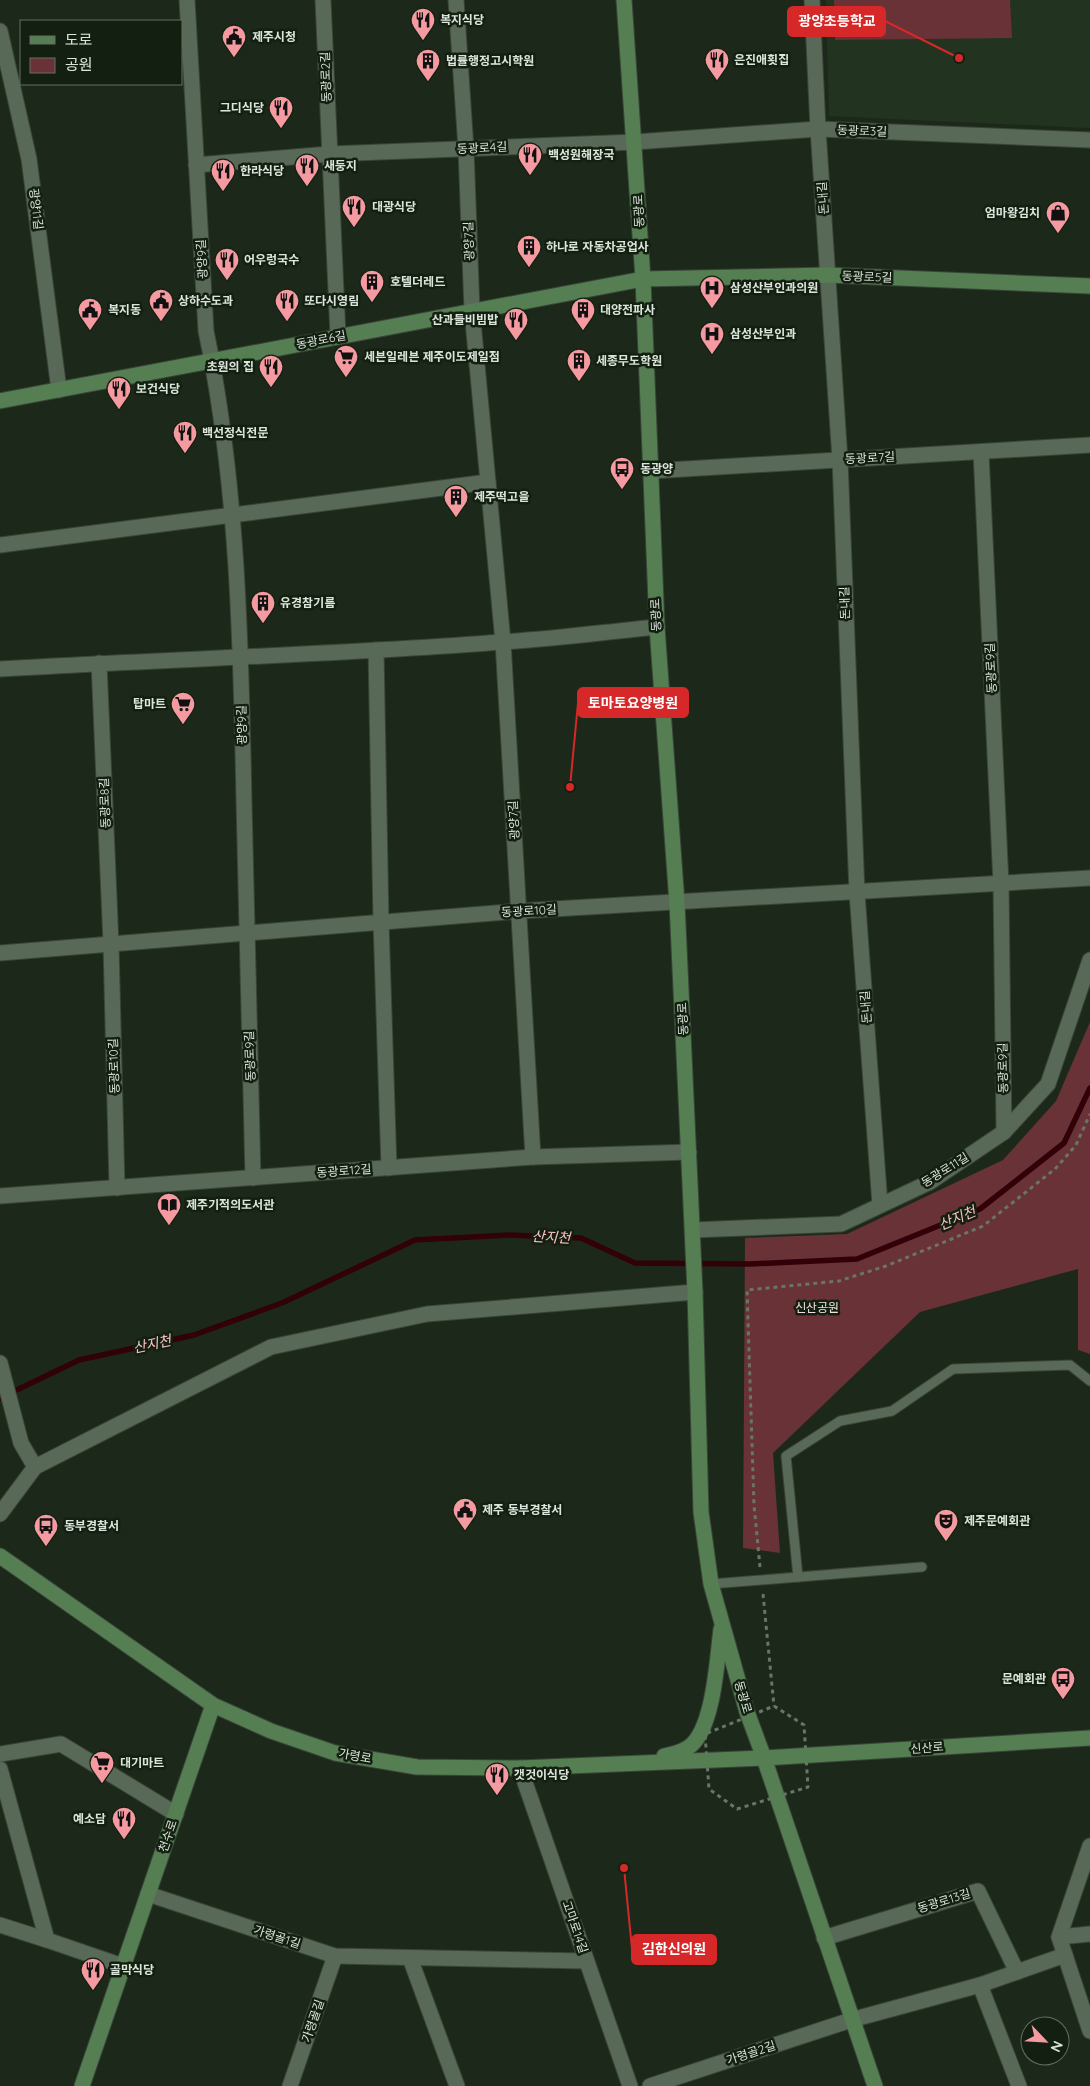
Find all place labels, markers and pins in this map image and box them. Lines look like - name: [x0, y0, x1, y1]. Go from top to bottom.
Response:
- restaurant icon: 복지식당: [410, 7, 436, 41]
- callout: 광양초등학교: [788, 7, 885, 36]
- place label: 복지식당: [440, 12, 484, 27]
- public building icon: 제주시청: [221, 24, 247, 58]
- place label: 제주시청: [252, 29, 296, 44]
- restaurant icon: 은진애횟집: [704, 47, 730, 81]
- building icon: 법률행정고시학원: [415, 48, 441, 82]
- place label: 은진애횟집: [734, 52, 789, 67]
- place label: 법률행정고시학원: [446, 53, 534, 68]
- restaurant icon: 그디식당: [268, 95, 294, 129]
- place label: 그디식당: [220, 100, 264, 115]
- restaurant icon: 백성원해장국: [517, 142, 543, 176]
- place label: 백성원해장국: [548, 147, 614, 162]
- restaurant icon: 새둥지: [294, 153, 320, 187]
- restaurant icon: 한라식당: [210, 158, 236, 192]
- place label: 새둥지: [324, 158, 357, 173]
- place label: 한라식당: [240, 163, 284, 178]
- restaurant icon: 대광식당: [341, 194, 367, 228]
- place label: 대광식당: [372, 199, 416, 214]
- shop icon: 엄마왕김치: [1045, 200, 1071, 234]
- place label: 엄마왕김치: [985, 205, 1040, 220]
- building icon: 하나로 자동차공업사: [516, 234, 542, 268]
- place label: 하나로 자동차공업사: [546, 239, 649, 254]
- restaurant icon: 어우렁국수: [214, 247, 240, 281]
- place label: 어우렁국수: [244, 252, 299, 267]
- building icon: 호텔더레드: [359, 269, 385, 303]
- place label: 호텔더레드: [390, 274, 445, 289]
- hospital icon: 삼성산부인과의원: [699, 275, 725, 309]
- place label: 삼성산부인과의원: [730, 280, 818, 295]
- public building icon: 상하수도과: [148, 288, 174, 322]
- restaurant icon: 또다시영림: [274, 288, 300, 322]
- place label: 상하수도과: [178, 293, 233, 308]
- place label: 또다시영림: [304, 293, 359, 308]
- public building icon: 복지동: [77, 297, 103, 331]
- building icon: 대양전파사: [570, 297, 596, 331]
- place label: 복지동: [108, 302, 141, 317]
- place label: 대양전파사: [600, 302, 655, 317]
- restaurant icon: 산과들비빔밥: [503, 307, 529, 341]
- place label: 산과들비빔밥: [432, 312, 498, 327]
- hospital icon: 삼성산부인과: [699, 321, 725, 355]
- place label: 삼성산부인과: [730, 326, 796, 341]
- supermarket icon: 세븐일레븐 제주이도제일점: [333, 344, 359, 378]
- building icon: 세종무도학원: [566, 348, 592, 382]
- place label: 세븐일레븐 제주이도제일점: [364, 349, 500, 364]
- place label: 세종무도학원: [596, 353, 662, 368]
- restaurant icon: 초원의 집: [258, 354, 284, 388]
- place label: 초원의 집: [206, 359, 254, 374]
- restaurant icon: 보건식당: [106, 376, 132, 410]
- place label: 보건식당: [136, 381, 180, 396]
- restaurant icon: 백선정식전문: [172, 420, 198, 454]
- place label: 백선정식전문: [202, 425, 268, 440]
- bus stop icon: 동광양: [609, 456, 635, 490]
- place label: 동광양: [640, 461, 673, 476]
- building icon: 제주떡고을: [443, 484, 469, 518]
- place label: 제주떡고을: [474, 489, 529, 504]
- building icon: 유경참기름: [250, 590, 276, 624]
- place label: 유경참기름: [280, 595, 335, 610]
- callout: 토마토요양병원: [578, 688, 688, 717]
- supermarket icon: 탑마트: [170, 691, 196, 725]
- place label: 탑마트: [133, 696, 166, 711]
- library icon: 제주기적의도서관: [156, 1192, 182, 1226]
- place label: 제주기적의도서관: [186, 1197, 274, 1212]
- public building icon: 제주 동부경찰서: [452, 1497, 478, 1531]
- place label: 제주 동부경찰서: [482, 1502, 563, 1517]
- theatre icon: 제주문예회관: [933, 1508, 959, 1542]
- bus stop icon: 동부경찰서: [33, 1513, 59, 1547]
- place label: 제주문예회관: [964, 1513, 1030, 1528]
- place label: 동부경찰서: [64, 1518, 119, 1533]
- bus stop icon: 문예회관: [1050, 1666, 1076, 1700]
- place label: 문예회관: [1002, 1671, 1046, 1686]
- supermarket icon: 대기마트: [89, 1750, 115, 1784]
- place label: 대기마트: [120, 1755, 164, 1770]
- restaurant icon: 갯것이식당: [484, 1762, 510, 1796]
- place label: 갯것이식당: [514, 1767, 569, 1782]
- restaurant icon: 예소담: [111, 1806, 137, 1840]
- place label: 예소담: [73, 1811, 106, 1826]
- callout: 김한신의원: [632, 1935, 716, 1964]
- restaurant icon: 골막식당: [80, 1957, 106, 1991]
- place label: 골막식당: [110, 1962, 154, 1977]

